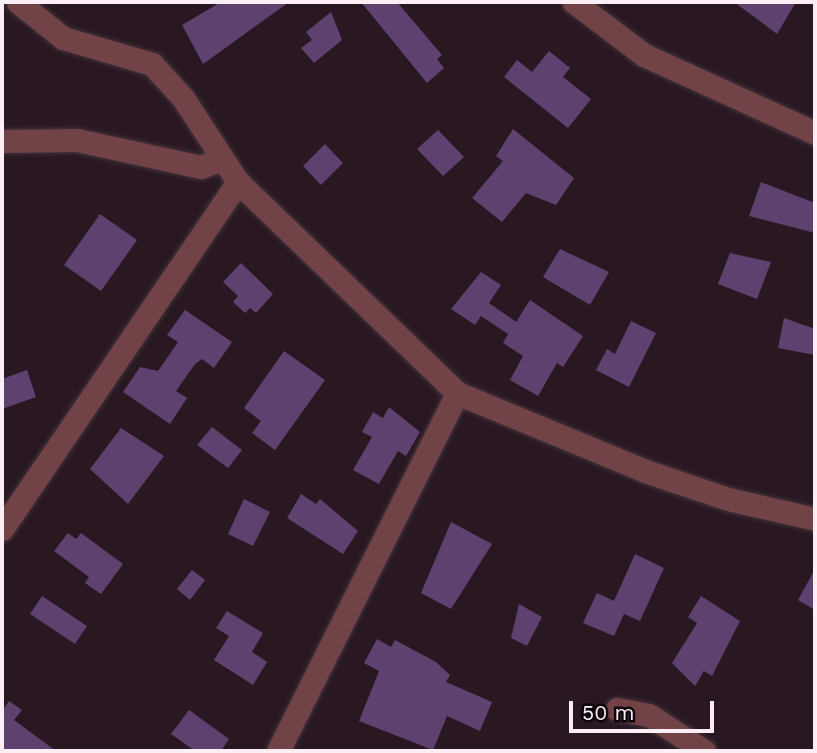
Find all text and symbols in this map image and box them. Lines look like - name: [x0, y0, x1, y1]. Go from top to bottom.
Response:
- scale bar: [572, 686, 717, 730]
- text: 50 m: [582, 700, 634, 725]

